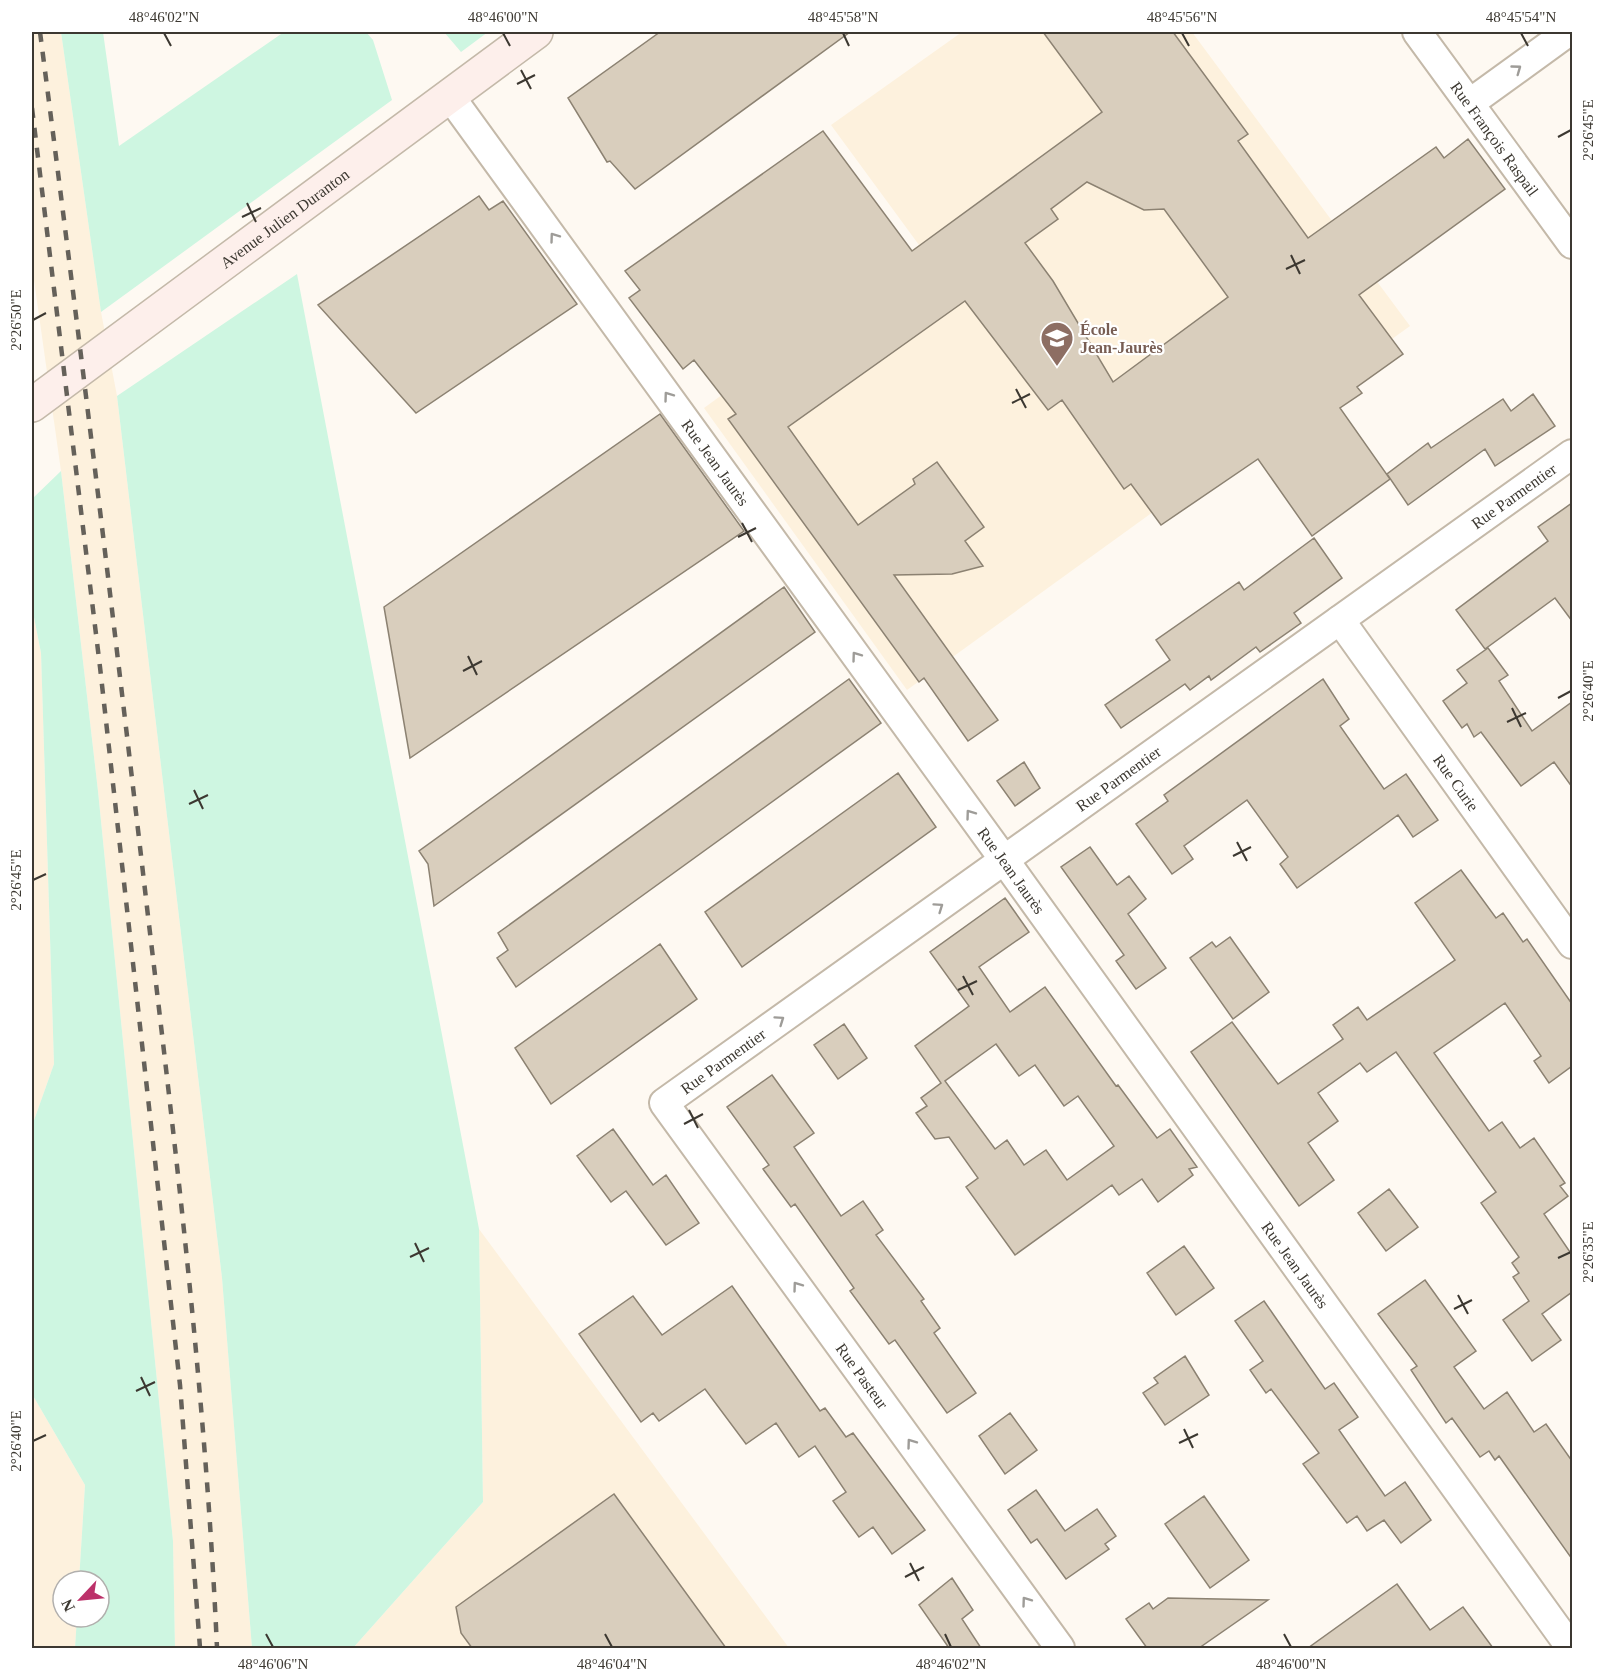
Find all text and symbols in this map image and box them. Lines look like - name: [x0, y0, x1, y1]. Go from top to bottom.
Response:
- text: 48°46'02"N: [129, 9, 199, 25]
- text: 48°46'00"N: [468, 9, 538, 25]
- text: 48°45'58"N: [808, 9, 878, 25]
- text: 48°45'56"N: [1147, 9, 1217, 25]
- text: 48°45'54"N: [1486, 9, 1556, 25]
- one-way arrow: [1511, 65, 1522, 76]
- street label: Rue François Raspail: [1448, 78, 1543, 199]
- text: 2°26'45"E: [1580, 99, 1596, 161]
- street label: Avenue Julien Duranton: [217, 165, 352, 271]
- one-way arrow: [550, 233, 561, 244]
- text: 2°26'50"E: [8, 289, 24, 351]
- school or university icon: École Jean-Jaurès: [1039, 320, 1075, 367]
- place label: École Jean-Jaurès: [1080, 320, 1163, 356]
- one-way arrow: [664, 391, 675, 402]
- street label: Rue Jean Jaurès: [679, 416, 753, 509]
- street label: Rue Parmentier: [1468, 459, 1560, 532]
- one-way arrow: [852, 651, 863, 662]
- text: 2°26'40"E: [1580, 660, 1596, 722]
- street label: Rue Parmentier: [1073, 742, 1164, 814]
- street label: Rue Curie: [1431, 751, 1482, 814]
- one-way arrow: [967, 809, 978, 820]
- street label: Rue Jean Jaurès: [975, 824, 1048, 917]
- text: 2°26'45"E: [8, 849, 24, 911]
- one-way arrow: [933, 904, 944, 915]
- one-way arrow: [774, 1016, 785, 1027]
- street label: Rue Parmentier: [677, 1025, 769, 1097]
- street label: Rue Jean Jaurès: [1259, 1218, 1332, 1311]
- text: 2°26'35"E: [1580, 1221, 1596, 1283]
- one-way arrow: [793, 1281, 804, 1292]
- street label: Rue Pasteur: [833, 1340, 892, 1413]
- text: 2°26'40"E: [8, 1410, 24, 1472]
- one-way arrow: [908, 1439, 919, 1450]
- north arrow: [51, 1569, 111, 1629]
- text: N: [58, 1596, 78, 1614]
- one-way arrow: [1022, 1597, 1033, 1608]
- text: 48°46'06"N: [238, 1656, 308, 1672]
- text: 48°46'04"N: [577, 1656, 647, 1672]
- text: 48°46'02"N: [916, 1656, 986, 1672]
- text: 48°46'00"N: [1256, 1656, 1326, 1672]

